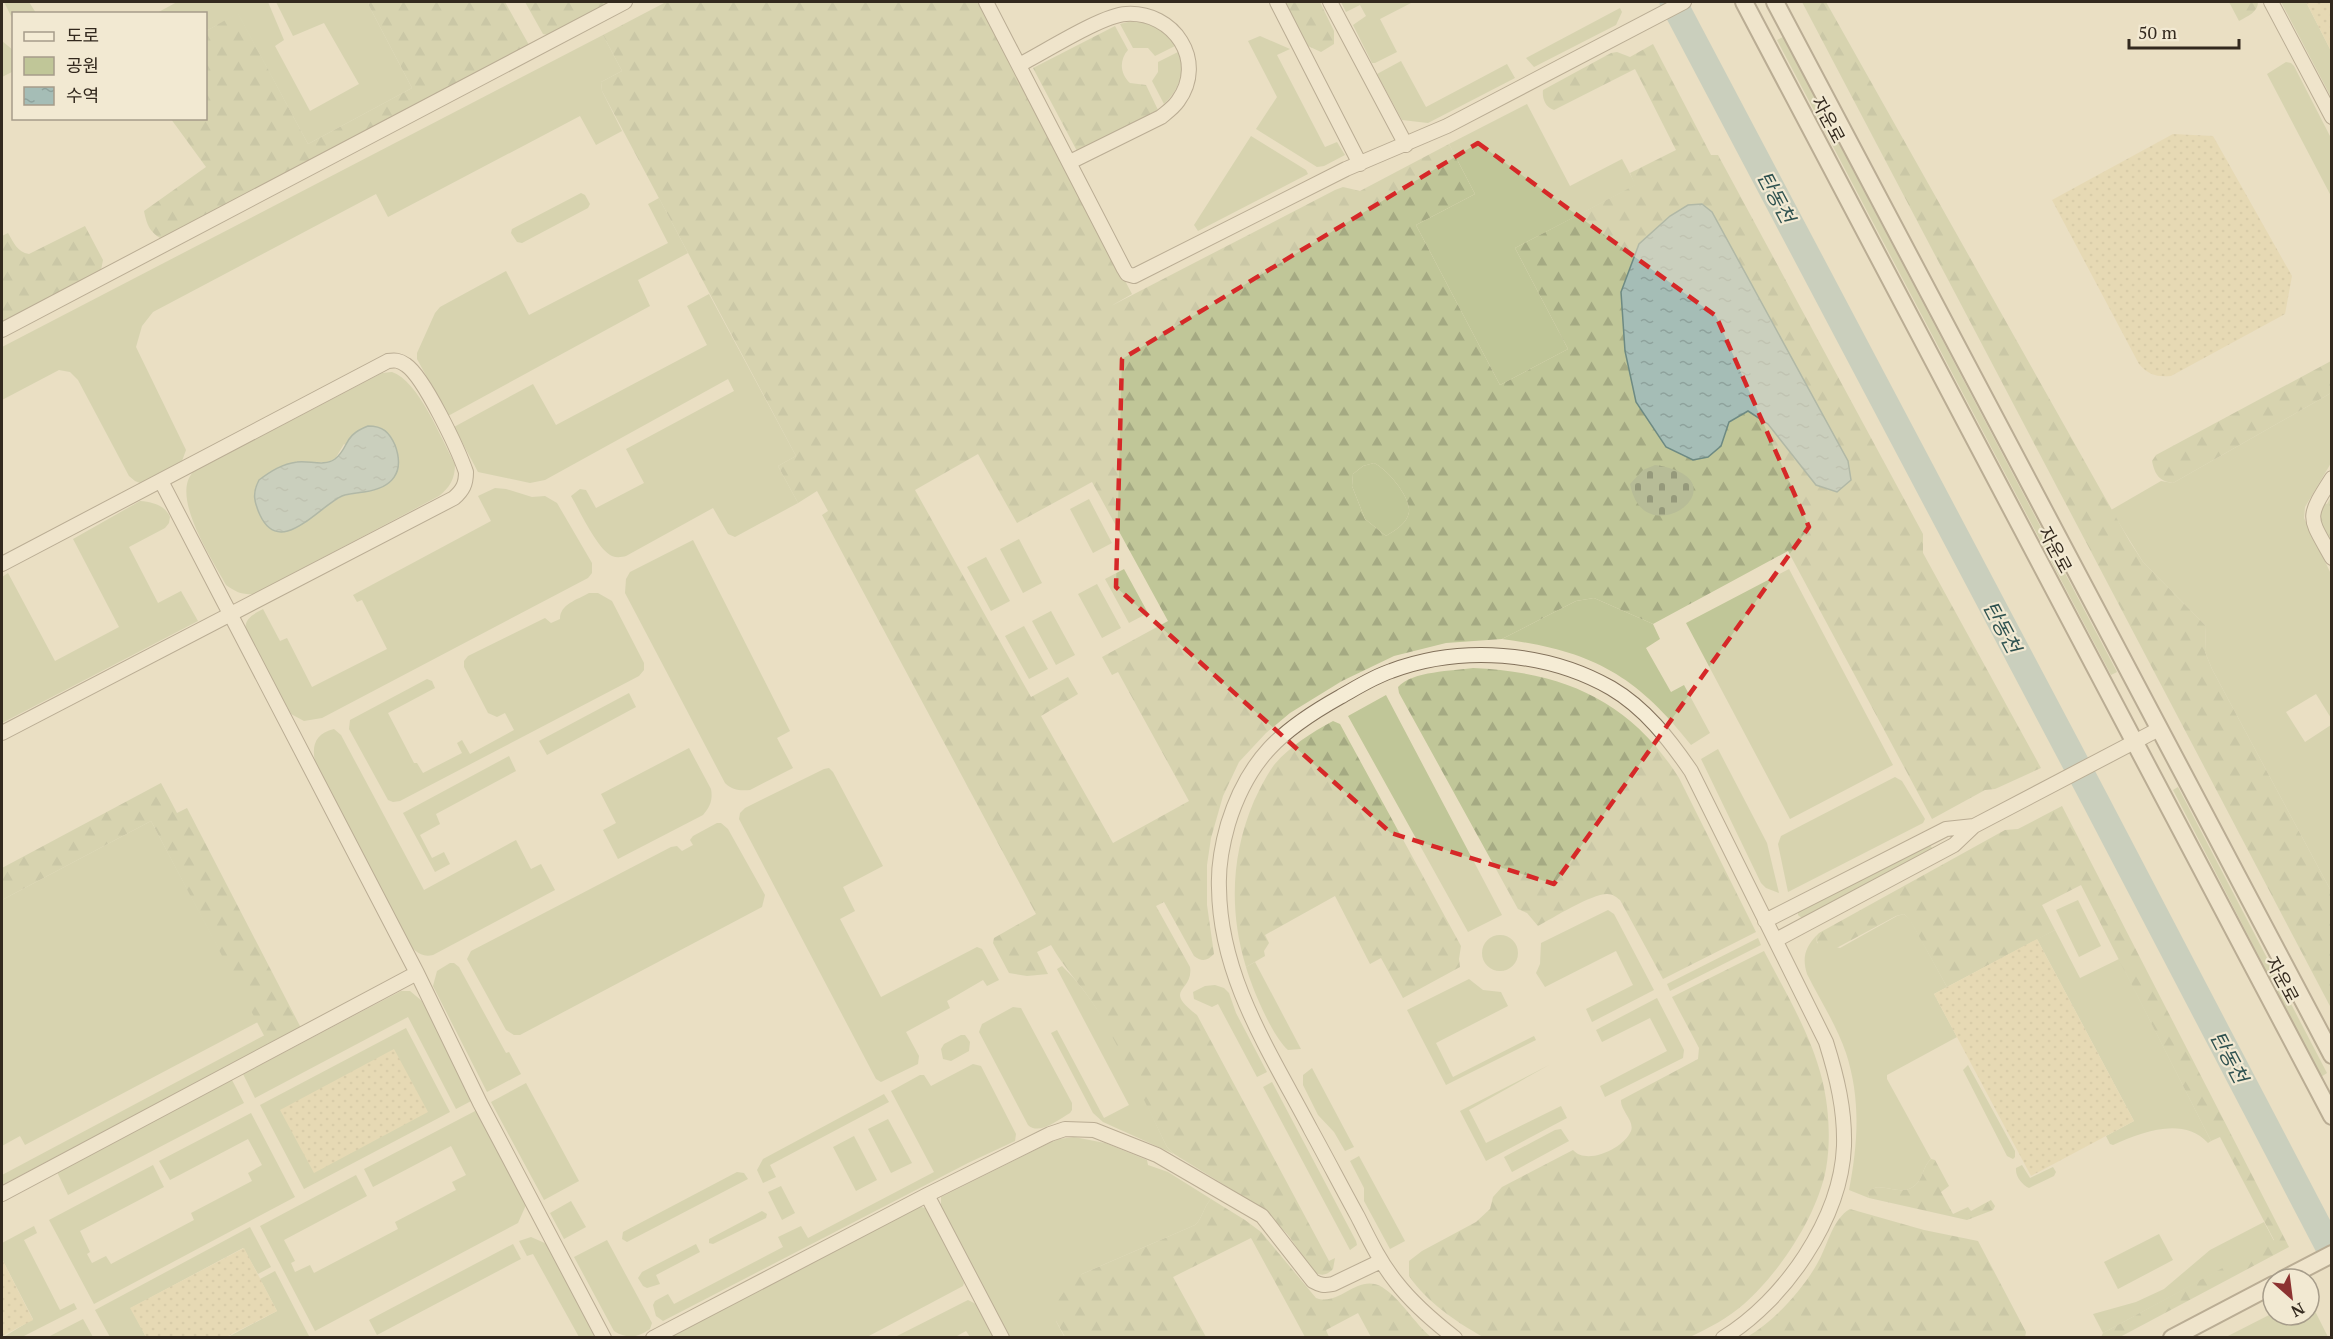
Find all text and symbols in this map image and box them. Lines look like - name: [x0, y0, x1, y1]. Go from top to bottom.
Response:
- legend: [12, 12, 207, 120]
- scale bar: [2129, 12, 2238, 50]
- text: 50 m: [2138, 20, 2178, 44]
- text: 도로: [66, 23, 99, 47]
- text: 공원: [66, 53, 99, 77]
- text: 수역: [66, 83, 99, 107]
- street label: 자운로: [1807, 92, 1851, 147]
- water label: 탄동천: [1752, 166, 1803, 230]
- street label: 자운로: [2034, 522, 2078, 577]
- water label: 탄동천: [1978, 596, 2029, 660]
- street label: 자운로: [2261, 952, 2305, 1007]
- water label: 탄동천: [2205, 1026, 2256, 1090]
- north arrow: [2261, 1267, 2321, 1327]
- text: N: [2288, 1298, 2309, 1323]

